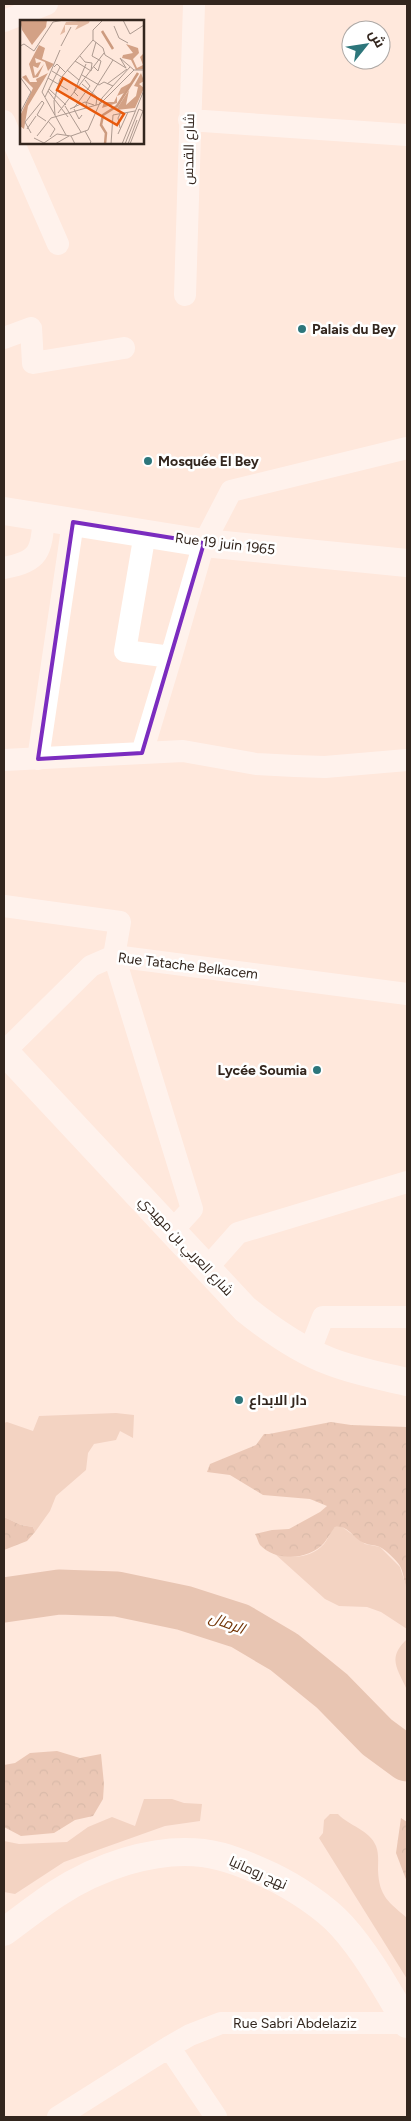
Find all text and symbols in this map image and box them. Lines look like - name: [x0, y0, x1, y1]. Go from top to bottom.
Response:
- inset map: [20, 20, 144, 144]
- north arrow: [341, 20, 391, 70]
- text: ش: [365, 27, 389, 51]
- street label: شارع القدس: [180, 113, 198, 185]
- place label: Palais du Bey: [312, 321, 397, 338]
- marker: Palais du Bey: [296, 323, 308, 335]
- place label: Mosquée El Bey: [158, 453, 260, 470]
- marker: Mosquée El Bey: [142, 455, 154, 467]
- street label: Rue 19 juin 1965: [174, 529, 276, 559]
- street label: Rue Tatache Belkacem: [117, 949, 259, 983]
- place label: Lycée Soumia: [217, 1062, 307, 1079]
- marker: Lycée Soumia: [311, 1064, 323, 1076]
- street label: شارع العربي بن مهيدي: [133, 1193, 237, 1301]
- place label: دار الابداع: [249, 1392, 307, 1410]
- marker: دار الابداع: [233, 1394, 245, 1406]
- water label: الرمال: [207, 1608, 249, 1639]
- street label: نهج رومانيا: [226, 1853, 290, 1893]
- street label: Rue Sabri Abdelaziz: [233, 2015, 357, 2032]

